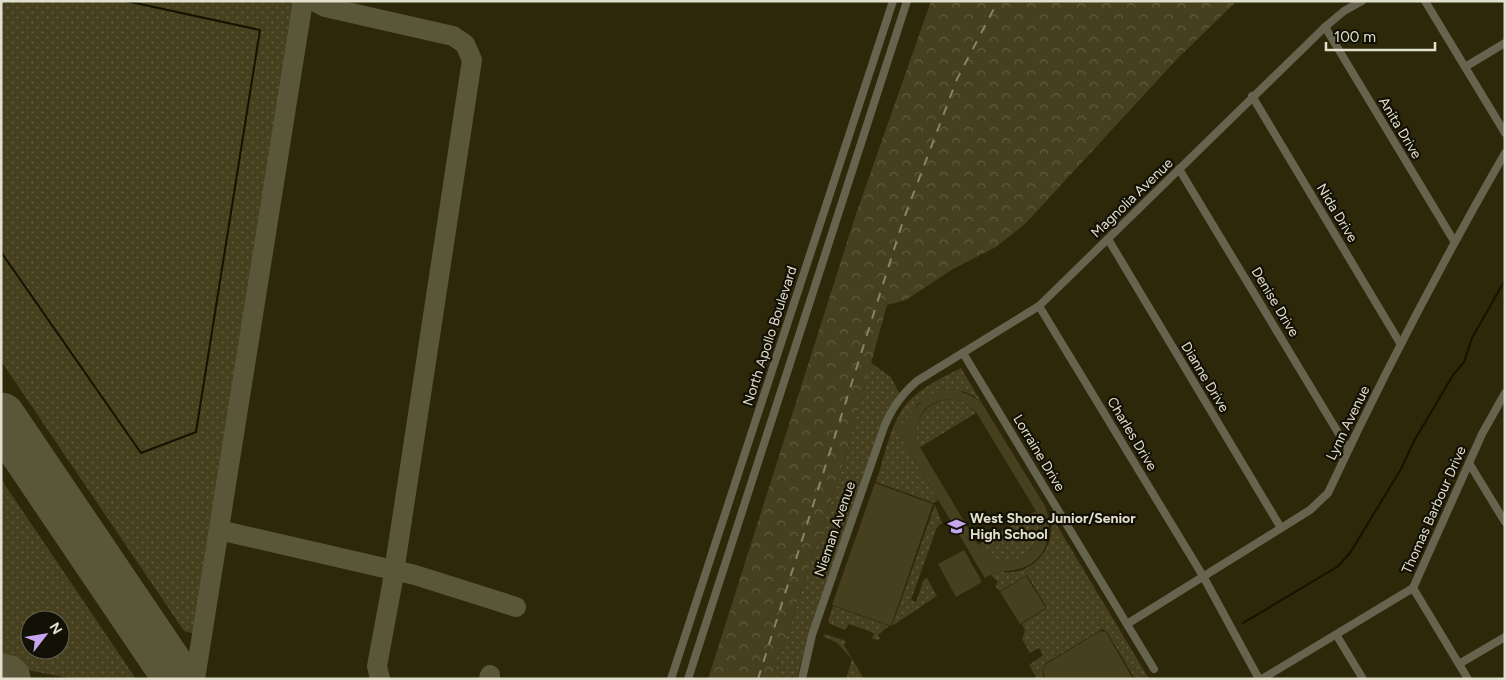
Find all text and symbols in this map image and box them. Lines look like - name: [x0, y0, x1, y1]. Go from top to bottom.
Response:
- scale bar: [1326, 20, 1435, 52]
- text: 100 m: [1334, 28, 1376, 46]
- street label: Anita Drive: [1375, 94, 1425, 162]
- street label: Magnolia Avenue: [1087, 154, 1177, 241]
- street label: Nida Drive: [1313, 181, 1361, 246]
- street label: North Apollo Boulevard: [739, 264, 801, 408]
- street label: Denise Drive: [1248, 264, 1303, 340]
- street label: Dianne Drive: [1177, 339, 1233, 416]
- street label: Lynn Avenue: [1323, 383, 1374, 463]
- street label: Charles Drive: [1103, 394, 1161, 474]
- street label: Lorraine Drive: [1009, 412, 1069, 495]
- street label: Thomas Barbour Drive: [1398, 443, 1470, 576]
- street label: Nieman Avenue: [811, 479, 859, 579]
- place label: West Shore Junior/Senior High School: [970, 510, 1136, 543]
- school or university icon: West Shore Junior/Senior High School: [946, 516, 966, 536]
- north arrow: [20, 610, 70, 660]
- text: N: [46, 620, 66, 638]

